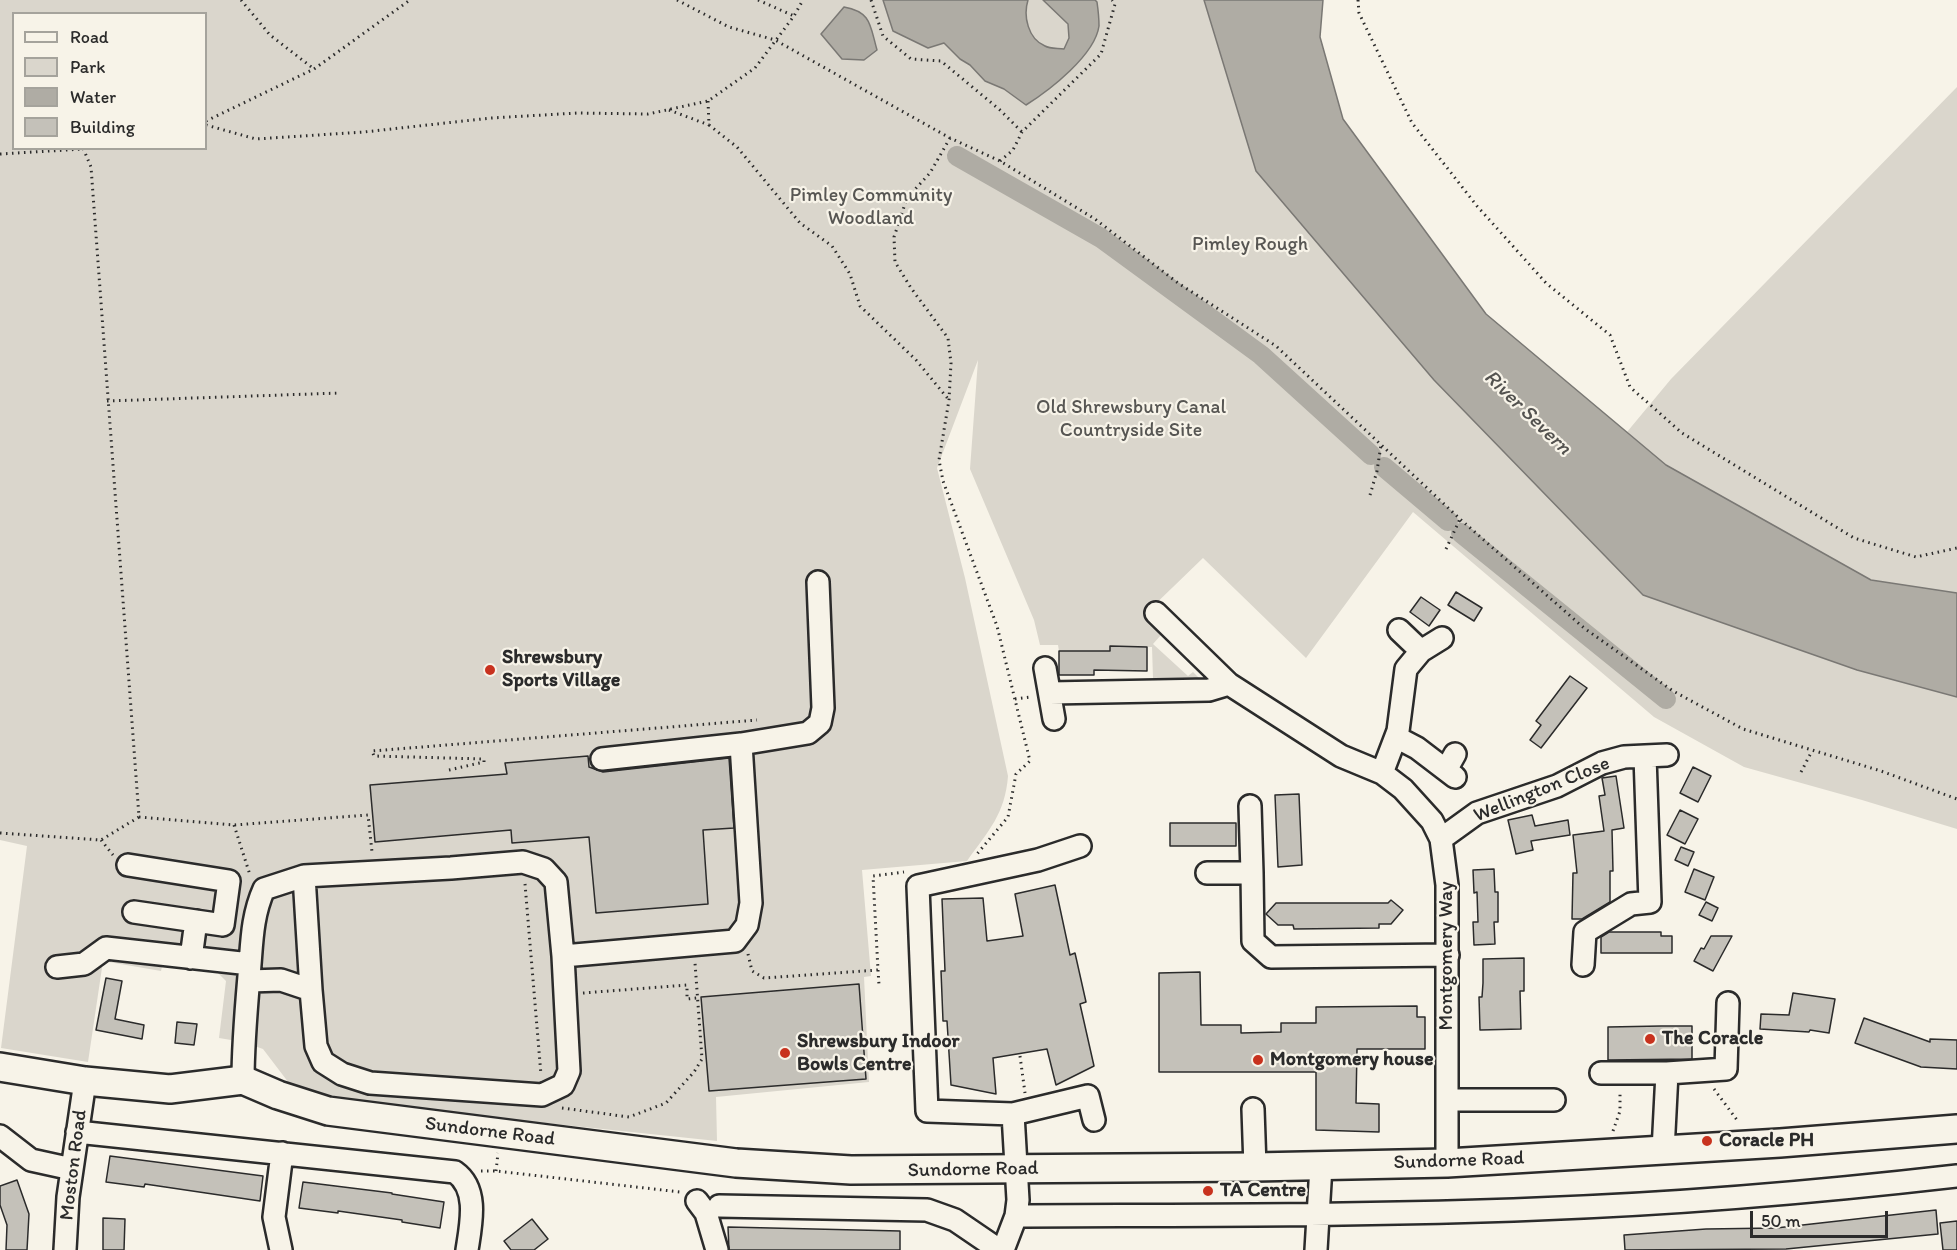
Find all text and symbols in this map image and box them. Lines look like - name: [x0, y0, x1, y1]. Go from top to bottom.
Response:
- legend: [12, 12, 207, 150]
- text: Road: [70, 26, 109, 48]
- text: Park: [70, 56, 105, 78]
- text: Water: [70, 86, 116, 108]
- text: Building: [70, 116, 135, 138]
- park label: Pimley Community Woodland: [790, 184, 952, 231]
- park label: Pimley Rough: [1192, 233, 1308, 257]
- water label: River Severn: [1478, 365, 1576, 461]
- park label: Old Shrewsbury Canal Countryside Site: [1036, 396, 1226, 443]
- place label: Shrewsbury Sports Village: [502, 646, 620, 693]
- marker: Shrewsbury Sports Village: [483, 663, 497, 677]
- street label: Wellington Close: [1470, 752, 1614, 828]
- street label: Montgomery Way: [1435, 881, 1459, 1031]
- place label: The Coracle: [1662, 1027, 1763, 1051]
- place label: Shrewsbury Indoor Bowls Centre: [797, 1030, 960, 1077]
- marker: The Coracle: [1643, 1032, 1657, 1046]
- marker: Shrewsbury Indoor Bowls Centre: [778, 1046, 792, 1060]
- place label: Montgomery house: [1270, 1048, 1434, 1072]
- marker: Montgomery house: [1251, 1053, 1265, 1067]
- street label: Moston Road: [55, 1108, 93, 1222]
- street label: Sundorne Road: [424, 1112, 556, 1152]
- place label: Coracle PH: [1719, 1129, 1814, 1153]
- marker: Coracle PH: [1700, 1134, 1714, 1148]
- street label: Sundorne Road: [1393, 1147, 1525, 1175]
- street label: Sundorne Road: [907, 1157, 1039, 1183]
- place label: TA Centre: [1220, 1179, 1306, 1203]
- marker: TA Centre: [1201, 1184, 1215, 1198]
- scale bar: [1753, 1199, 1891, 1237]
- text: 50 m: [1761, 1210, 1801, 1232]

